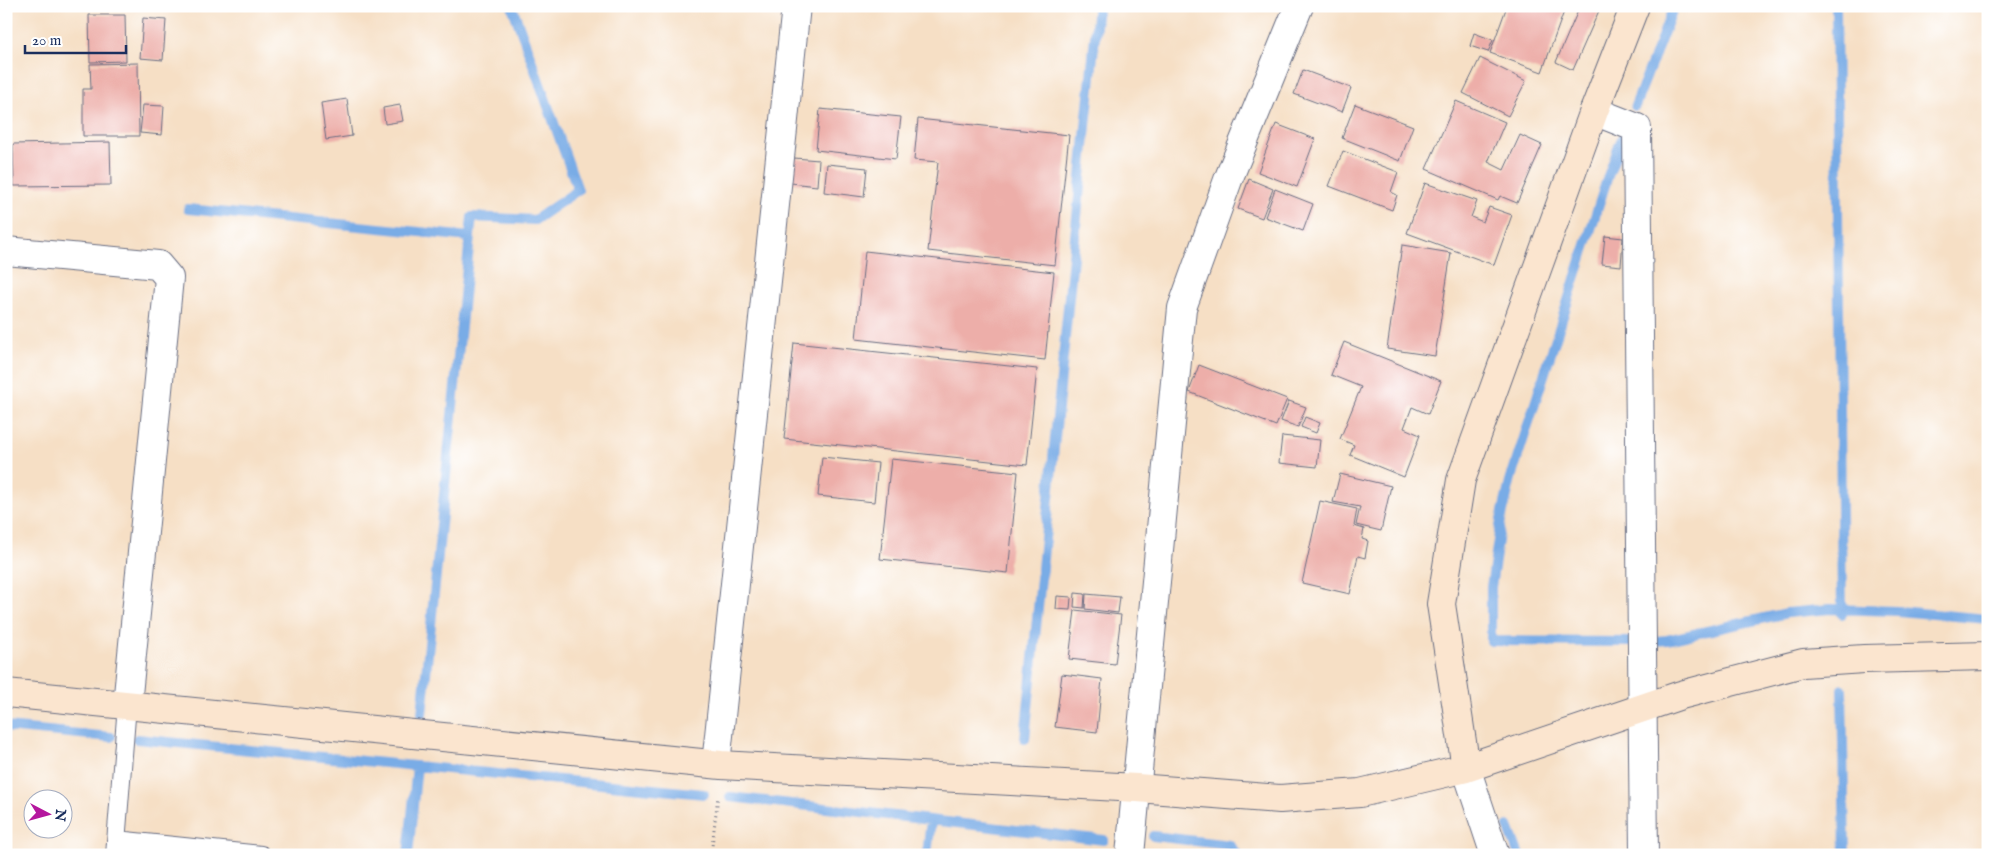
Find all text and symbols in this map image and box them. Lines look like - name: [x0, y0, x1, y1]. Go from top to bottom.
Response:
- scale bar: [25, 22, 126, 54]
- text: 20 m: [32, 31, 62, 50]
- north arrow: [22, 788, 72, 838]
- text: N: [50, 807, 70, 822]

